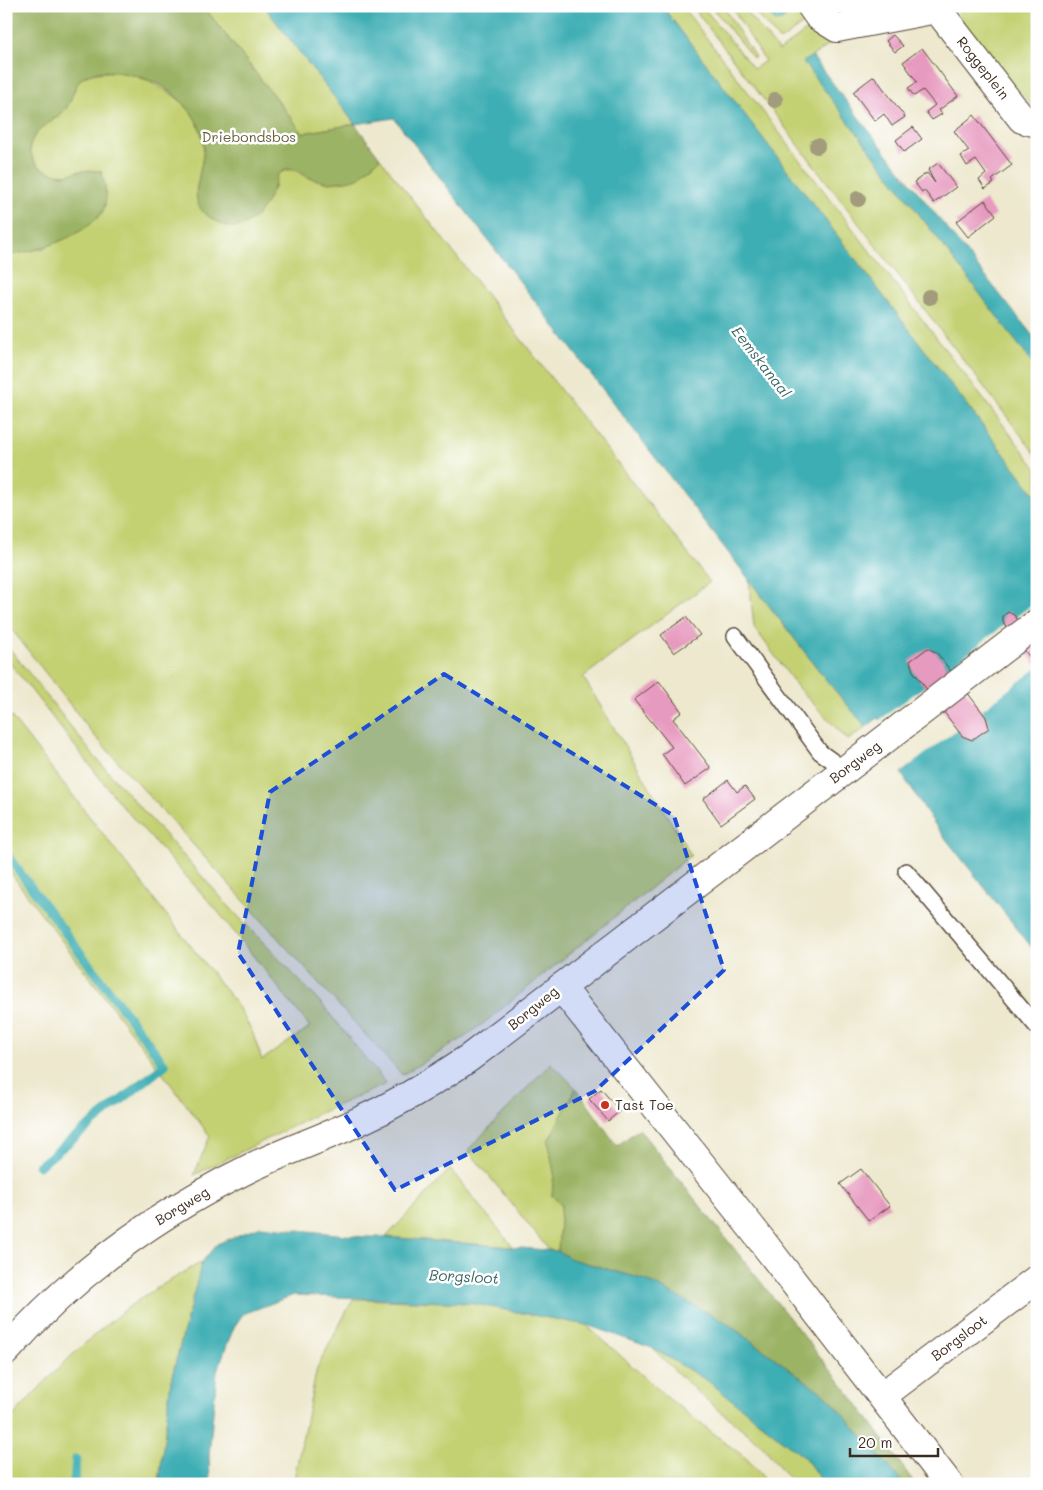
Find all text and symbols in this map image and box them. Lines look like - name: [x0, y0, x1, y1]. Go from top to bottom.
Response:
- street label: Roggeplein: [953, 32, 1014, 103]
- park label: Driebondsbos: [202, 127, 296, 146]
- water label: Eemskanaal: [728, 322, 796, 401]
- street label: Borgweg: [825, 736, 884, 787]
- street label: Borgweg: [503, 981, 562, 1034]
- place label: Tast Toe: [615, 1095, 674, 1114]
- marker: Tast Toe: [599, 1099, 611, 1111]
- street label: Borgweg: [151, 1182, 212, 1229]
- water label: Borgsloot: [429, 1264, 499, 1288]
- street label: Borgsloot: [927, 1310, 990, 1365]
- scale bar: [850, 1425, 938, 1457]
- text: 20 m: [858, 1432, 892, 1452]

